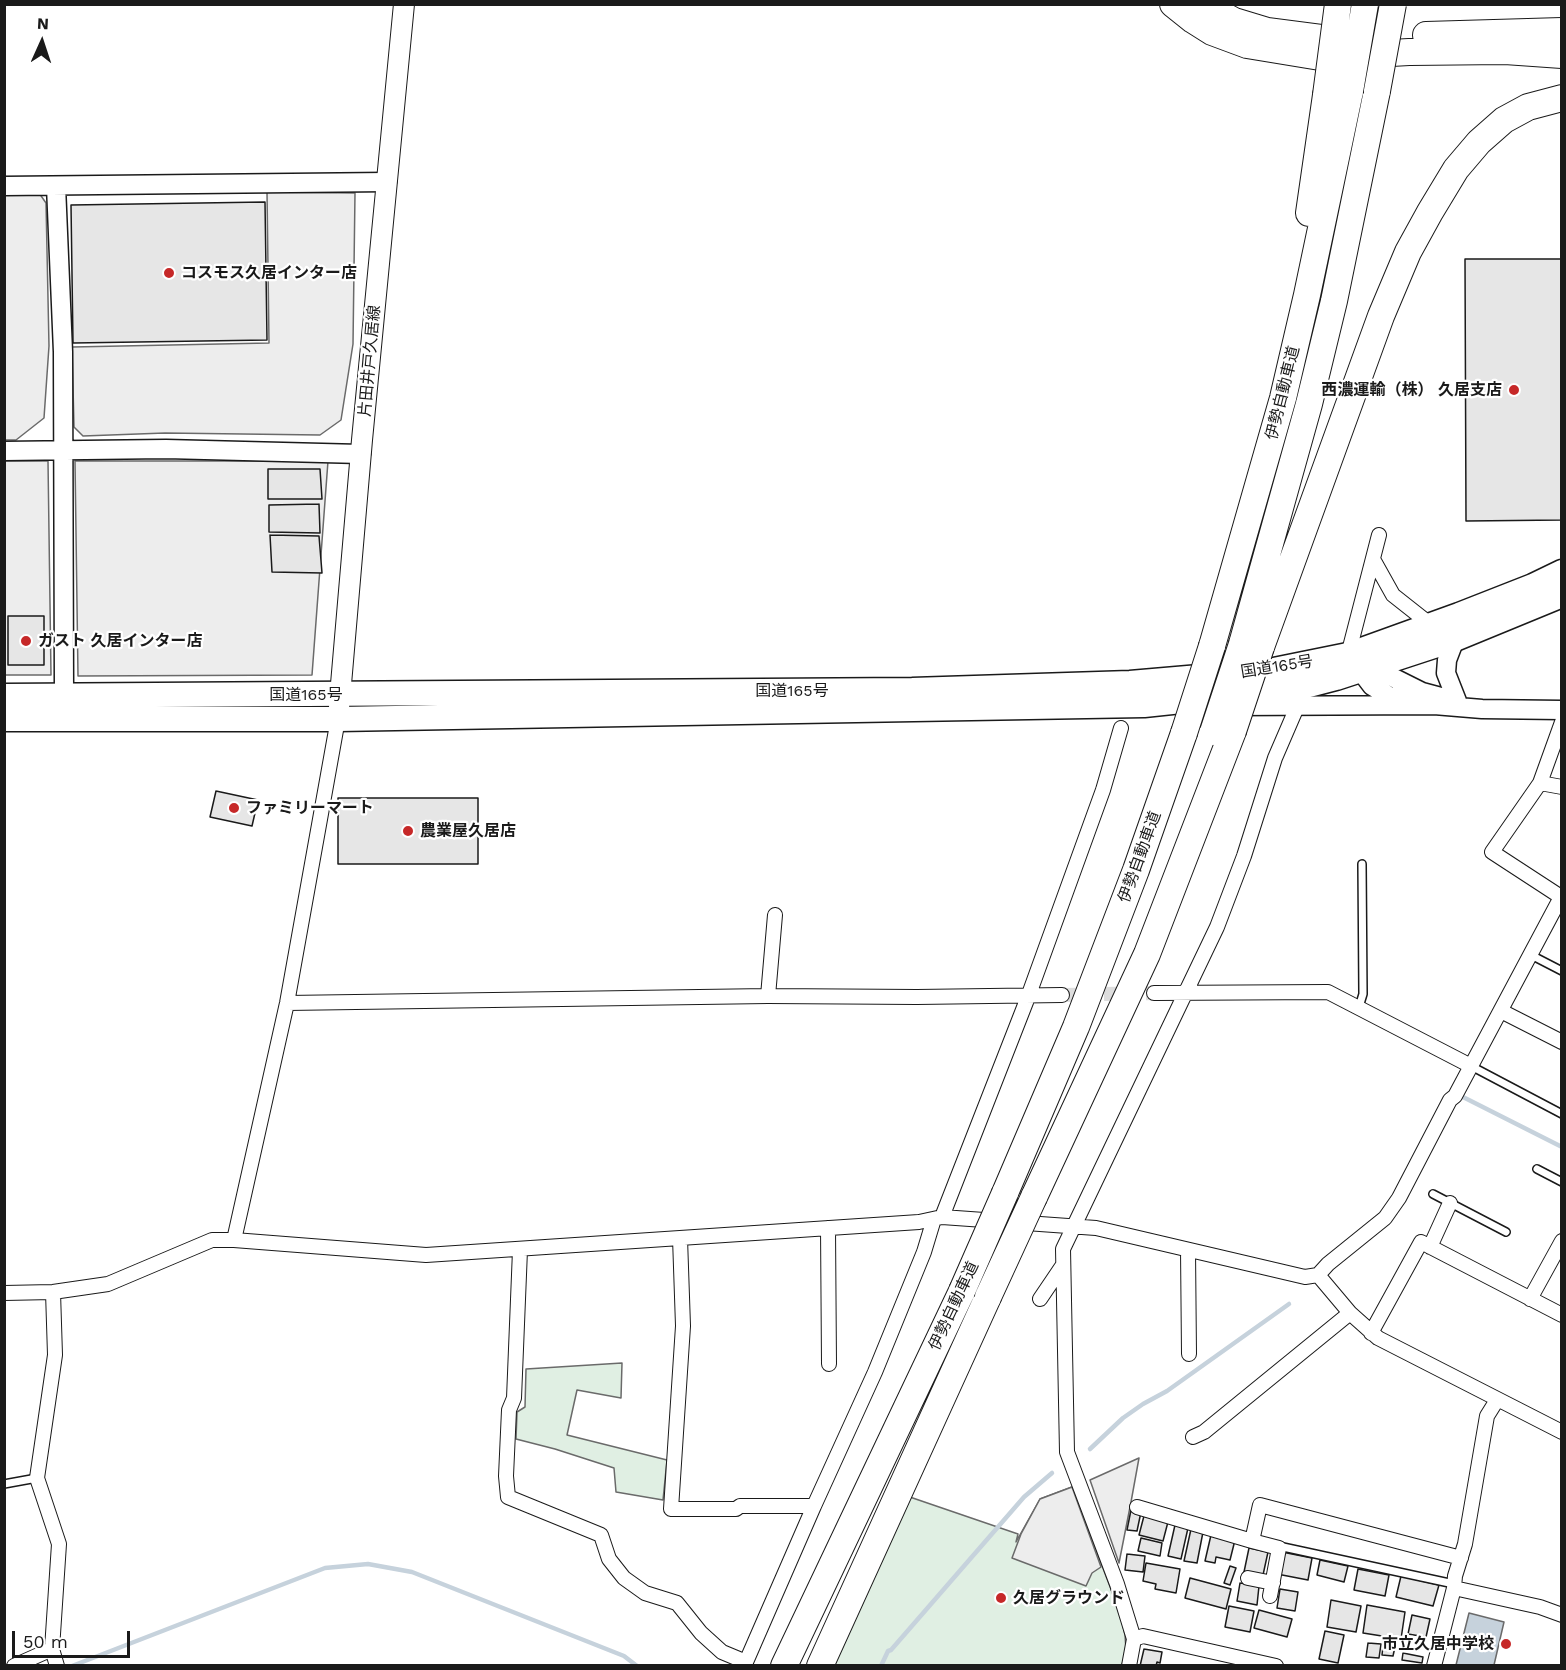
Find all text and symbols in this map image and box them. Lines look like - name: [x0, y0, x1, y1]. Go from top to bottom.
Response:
- north arrow: [12, 12, 72, 72]
- text: N: [37, 14, 49, 33]
- place label: コスモス久居インター店: [181, 263, 357, 283]
- marker: コスモス久居インター店: [162, 266, 176, 280]
- street label: 片田井戸久居線: [356, 304, 384, 418]
- street label: 伊勢自動車道: [1262, 344, 1304, 442]
- place label: 西濃運輸（株） 久居支店: [1321, 380, 1502, 400]
- marker: 西濃運輸（株） 久居支店: [1507, 383, 1521, 397]
- place label: ガスト 久居インター店: [38, 631, 203, 651]
- marker: ガスト 久居インター店: [19, 634, 33, 648]
- street label: 国道165号: [1239, 652, 1315, 682]
- street label: 国道165号: [755, 681, 829, 701]
- street label: 国道165号: [269, 685, 343, 705]
- place label: ファミリーマート: [246, 798, 374, 818]
- marker: ファミリーマート: [227, 801, 241, 815]
- street label: 伊勢自動車道: [1115, 809, 1165, 905]
- place label: 農業屋久居店: [420, 821, 516, 841]
- marker: 農業屋久居店: [401, 824, 415, 838]
- street label: 伊勢自動車道: [925, 1258, 983, 1354]
- place label: 久居グラウンド: [1013, 1588, 1125, 1608]
- marker: 久居グラウンド: [994, 1591, 1008, 1605]
- scale bar: [15, 1619, 134, 1657]
- text: 50 m: [23, 1631, 68, 1652]
- place label: 市立久居中学校: [1382, 1634, 1494, 1654]
- marker: 市立久居中学校: [1499, 1637, 1513, 1651]

